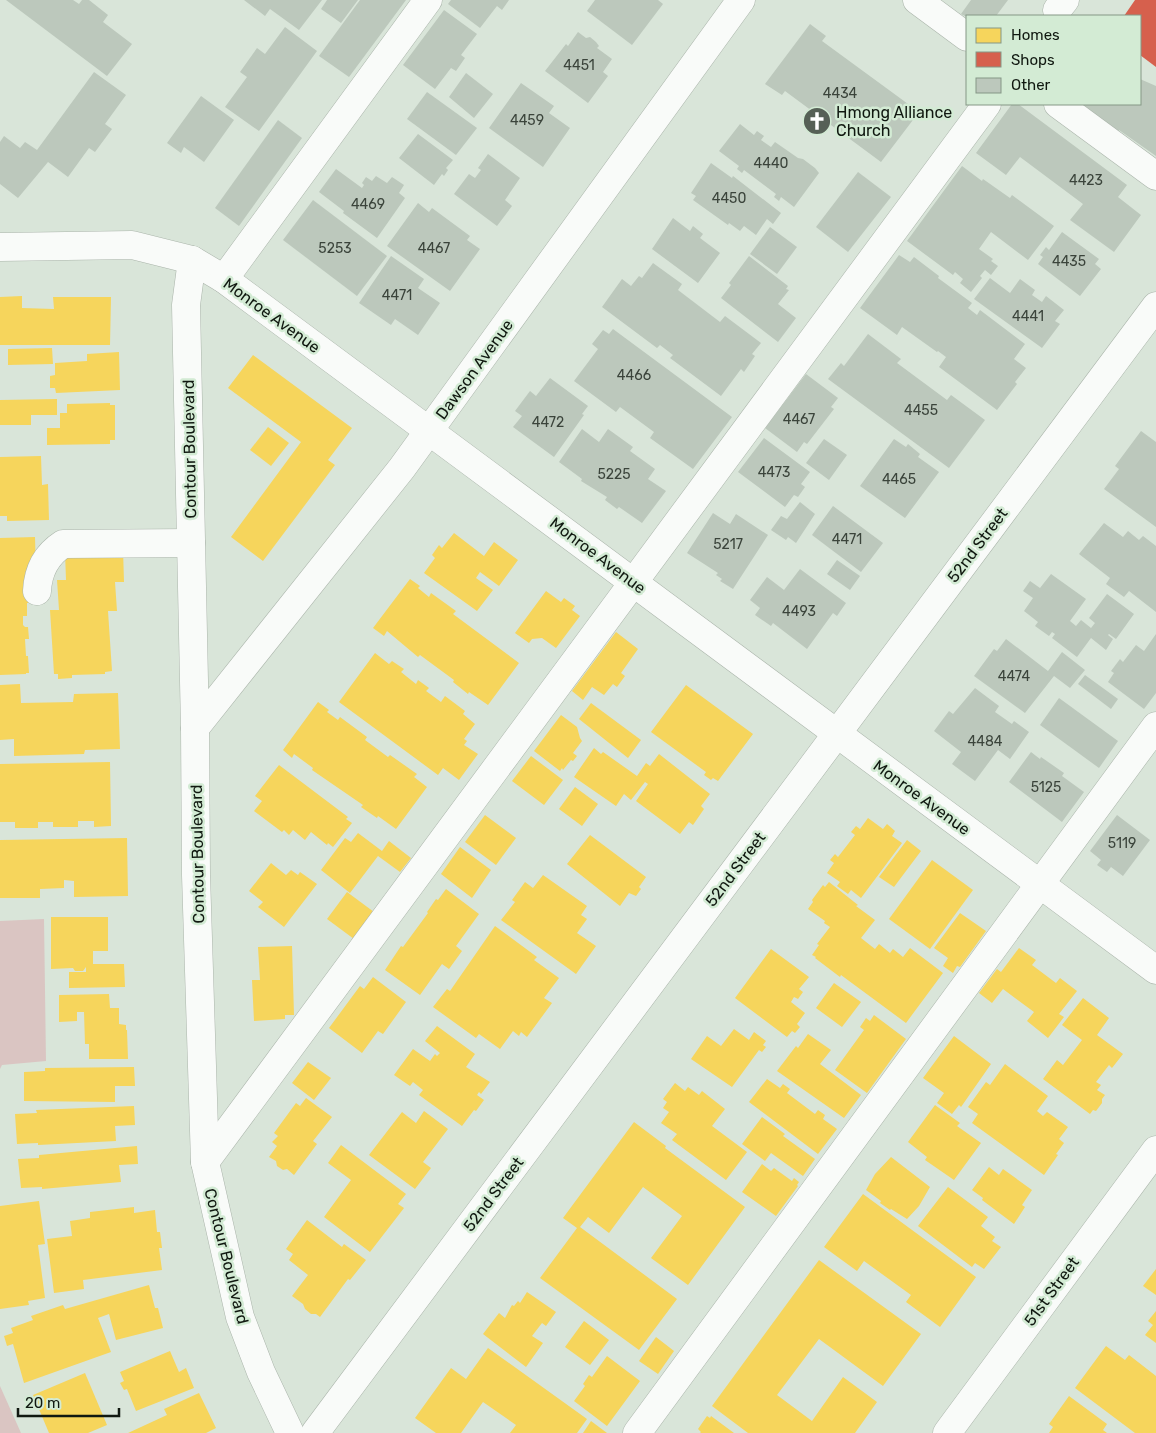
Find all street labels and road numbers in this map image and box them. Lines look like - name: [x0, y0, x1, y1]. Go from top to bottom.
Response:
- street label: Monroe Avenue: [220, 274, 324, 357]
- street label: Dawson Avenue: [432, 316, 517, 423]
- street label: Contour Boulevard: [179, 379, 200, 519]
- street label: 52nd Street: [943, 504, 1012, 586]
- street label: Monroe Avenue: [546, 513, 649, 598]
- street label: Monroe Avenue: [870, 756, 974, 839]
- street label: Contour Boulevard: [187, 784, 208, 924]
- street label: 52nd Street: [701, 828, 770, 910]
- street label: 52nd Street: [459, 1153, 528, 1235]
- street label: Contour Boulevard: [200, 1186, 253, 1326]
- street label: 51st Street: [1020, 1253, 1083, 1330]

